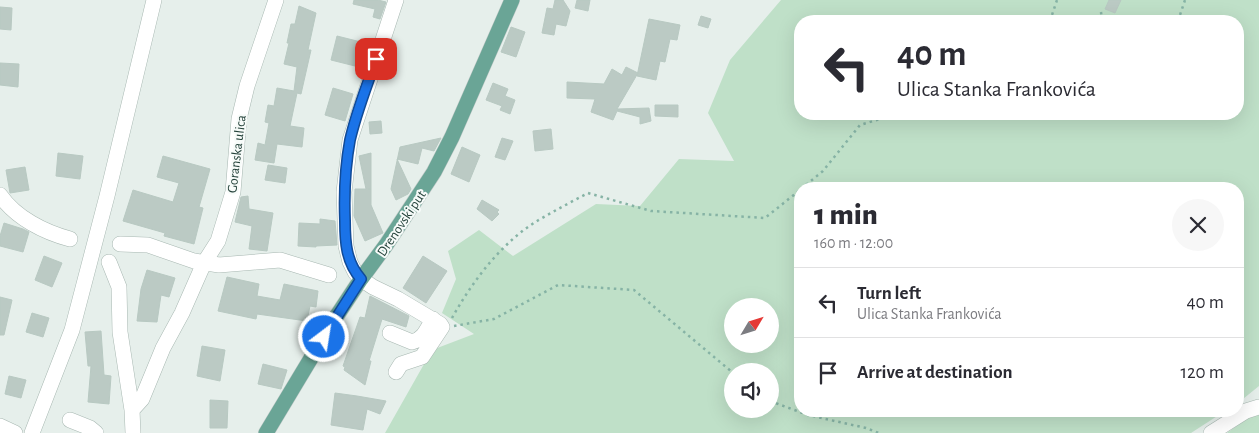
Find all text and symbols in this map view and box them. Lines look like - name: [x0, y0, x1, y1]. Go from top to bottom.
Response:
- icon: left: [814, 35, 879, 100]
- text: 40 m: [897, 37, 966, 72]
- pin: [355, 38, 397, 80]
- icon: arrive: [362, 45, 390, 73]
- text: Ulica Stanka Frankovića: [897, 78, 1096, 100]
- street label: Goranska ulica: [225, 114, 249, 194]
- street label: Drenovski put: [375, 188, 429, 259]
- button: close: [1172, 199, 1224, 251]
- text: 1 min: [814, 200, 878, 230]
- text: 160 m · 12:00: [814, 235, 893, 251]
- text: Turn left: [857, 284, 921, 303]
- icon: left: [814, 289, 842, 317]
- text: 40 m: [1186, 293, 1224, 312]
- north arrow: [724, 298, 779, 352]
- map controls: [724, 298, 779, 418]
- text: Ulica Stanka Frankovića: [857, 306, 1002, 322]
- position arrow: [297, 310, 349, 362]
- icon: arrive: [814, 359, 842, 387]
- button: sound: [724, 363, 779, 418]
- text: Arrive at destination: [857, 363, 1013, 382]
- text: 120 m: [1180, 363, 1224, 382]

